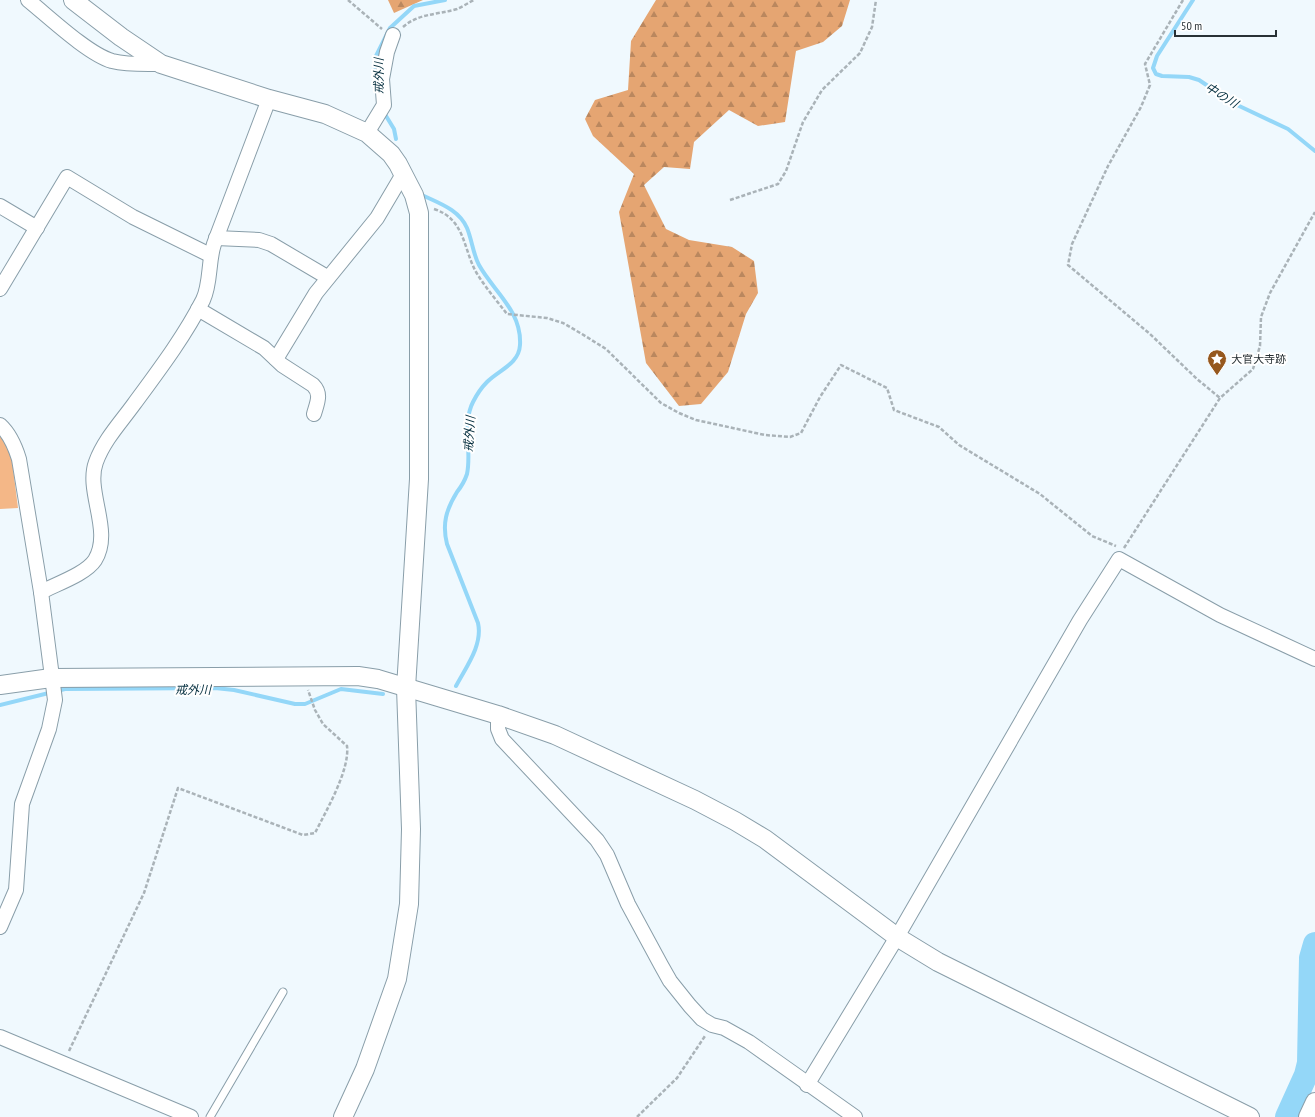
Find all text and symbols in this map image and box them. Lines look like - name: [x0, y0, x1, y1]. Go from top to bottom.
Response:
- scale bar: [1175, 12, 1276, 38]
- text: 50 m: [1181, 18, 1202, 33]
- water label: 戒外川: [371, 56, 386, 94]
- water label: 中の川: [1203, 79, 1243, 112]
- place icon: 大官大寺跡: [1206, 348, 1228, 376]
- place label: 大官大寺跡: [1231, 352, 1286, 366]
- water label: 戒外川: [460, 414, 478, 452]
- water label: 戒外川: [175, 682, 213, 697]

